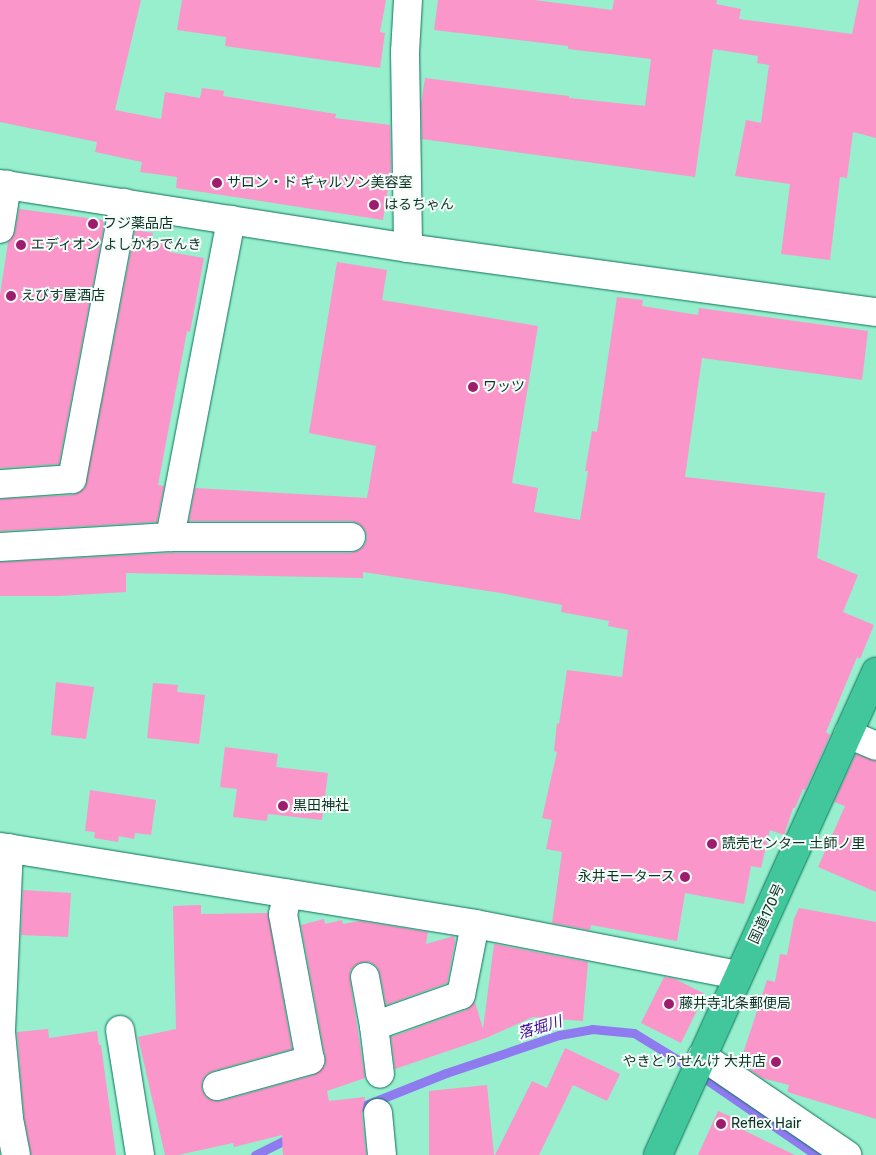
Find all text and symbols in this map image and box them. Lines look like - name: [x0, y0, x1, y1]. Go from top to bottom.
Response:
- place label: サロン・ド ギャルソン美容室: [227, 175, 412, 191]
- marker: サロン・ド ギャルソン美容室: [211, 177, 223, 189]
- place label: はるちゃん: [384, 197, 454, 213]
- marker: はるちゃん: [368, 199, 380, 211]
- place label: フジ薬品店: [103, 216, 173, 232]
- marker: フジ薬品店: [87, 218, 99, 230]
- place label: エディオン よしかわでんき: [31, 237, 202, 253]
- marker: エディオン よしかわでんき: [15, 239, 27, 251]
- place label: えびす屋酒店: [21, 288, 105, 304]
- marker: えびす屋酒店: [5, 290, 17, 302]
- place label: ワッツ: [483, 379, 525, 395]
- marker: ワッツ: [467, 381, 479, 393]
- place label: 黒田神社: [293, 798, 349, 814]
- marker: 黒田神社: [277, 800, 289, 812]
- place label: 読売センター 土師ノ里: [722, 836, 865, 852]
- marker: 読売センター 土師ノ里: [706, 838, 718, 850]
- place label: 永井モータース: [577, 869, 675, 885]
- marker: 永井モータース: [679, 871, 691, 883]
- street label: 国道170号: [746, 881, 788, 947]
- place label: 藤井寺北条郵便局: [679, 996, 791, 1012]
- marker: 藤井寺北条郵便局: [663, 998, 675, 1010]
- water label: 落堀川: [516, 1013, 564, 1043]
- place label: やきとりせんけ 大井店: [623, 1054, 766, 1070]
- marker: やきとりせんけ 大井店: [770, 1056, 782, 1068]
- place label: Reflex Hair: [731, 1116, 801, 1132]
- marker: Reflex Hair: [715, 1118, 727, 1130]

